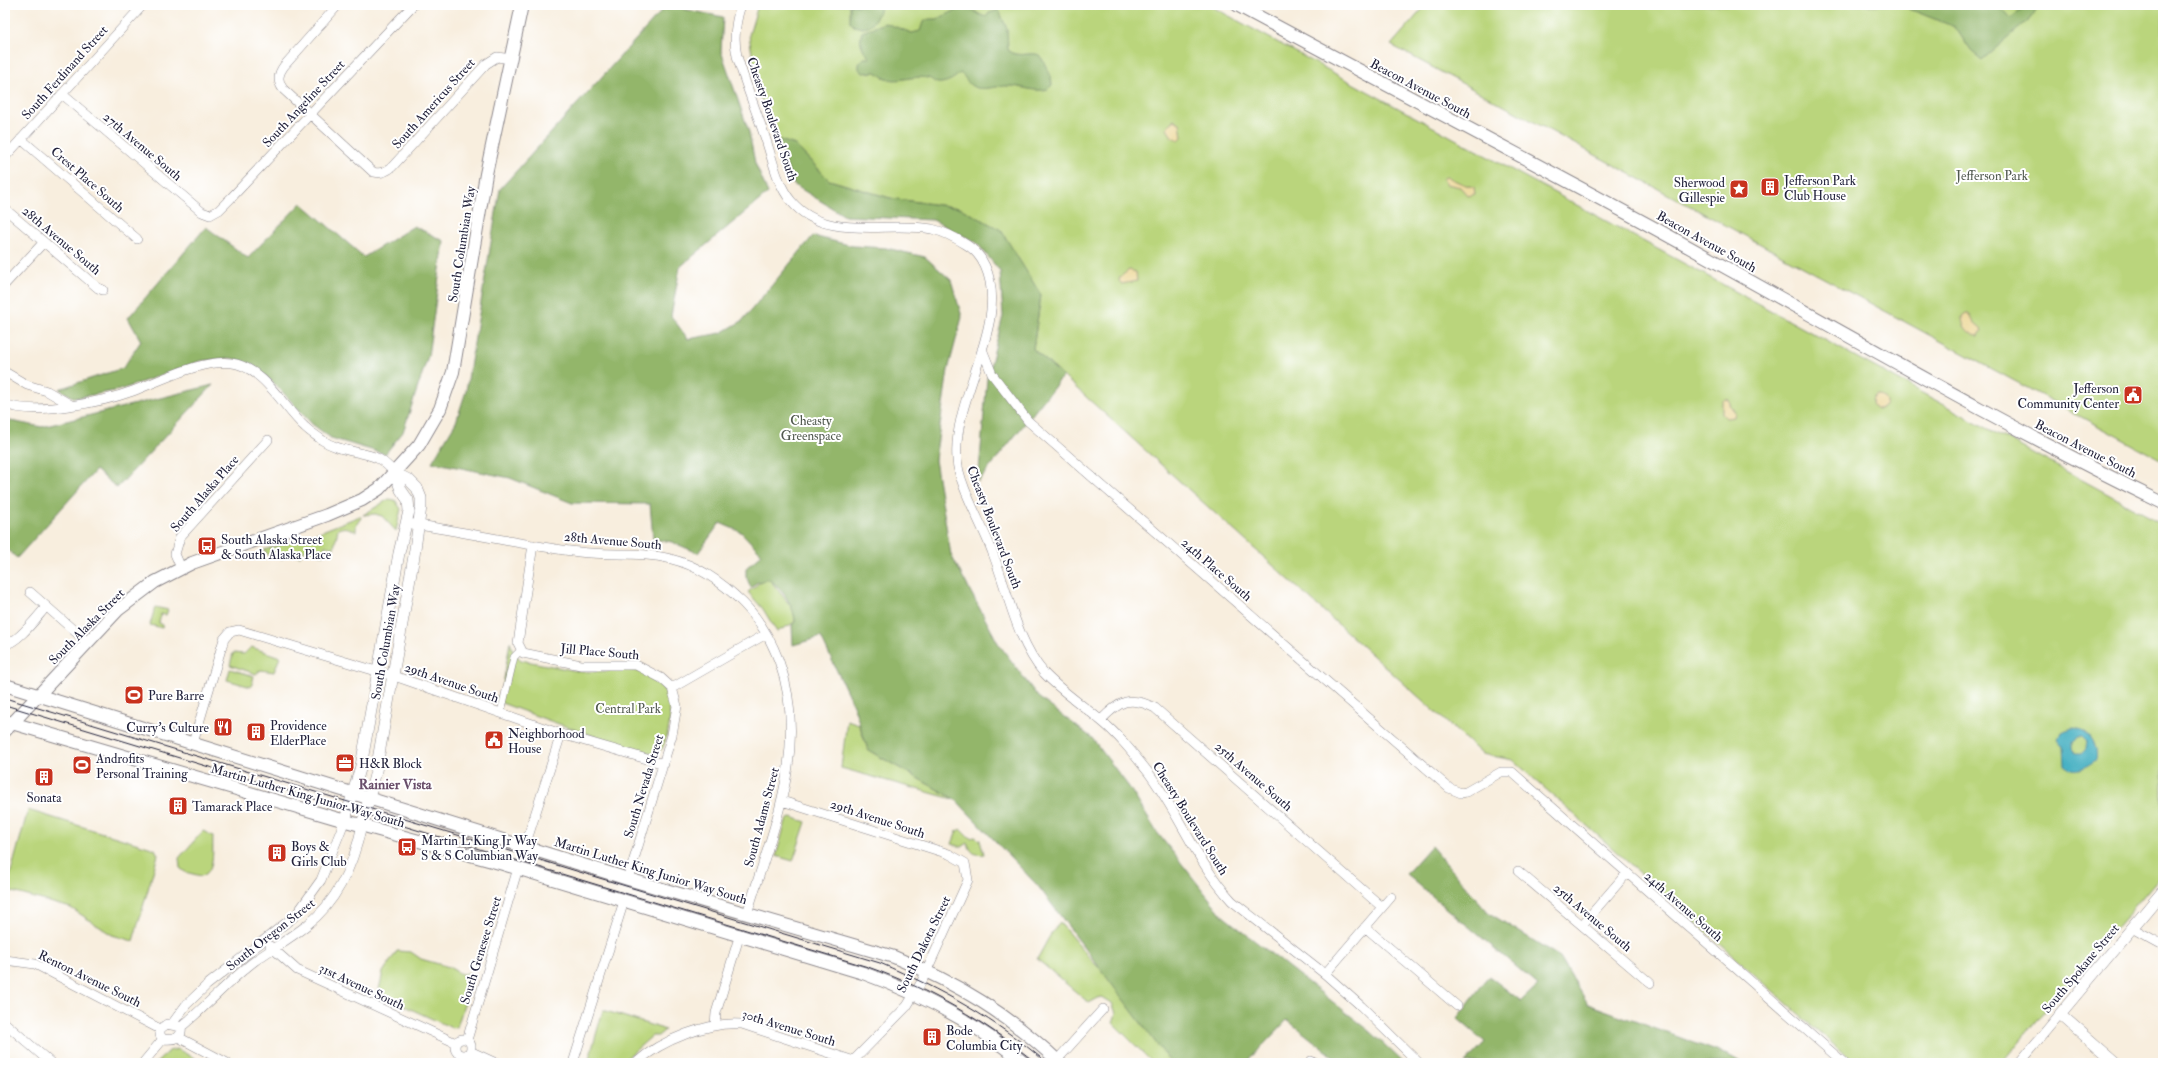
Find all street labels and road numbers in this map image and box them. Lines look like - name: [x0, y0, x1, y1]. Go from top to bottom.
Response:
- street label: South Ferdinand Street: [18, 22, 111, 123]
- street label: South Americus Street: [389, 55, 479, 152]
- street label: Cheasty Boulevard South: [742, 55, 801, 184]
- street label: Beacon Avenue South: [1367, 56, 1474, 122]
- street label: South Angeline Street: [259, 57, 348, 151]
- street label: 27th Avenue South: [100, 109, 185, 184]
- street label: Crest Place South: [47, 144, 127, 216]
- street label: South Columbian Way: [445, 185, 480, 303]
- street label: 28th Avenue South: [19, 203, 104, 279]
- street label: Beacon Avenue South: [1654, 208, 1759, 276]
- street label: Beacon Avenue South: [2032, 416, 2139, 481]
- street label: South Alaska Place: [167, 452, 243, 535]
- street label: Cheasty Boulevard South: [962, 464, 1025, 592]
- street label: 28th Avenue South: [563, 529, 663, 553]
- street label: 24th Place South: [1178, 535, 1255, 605]
- street label: South Columbian Way: [368, 583, 405, 701]
- street label: South Alaska Street: [45, 585, 128, 668]
- street label: Jill Place South: [559, 640, 640, 663]
- street label: 29th Avenue South: [402, 659, 501, 707]
- street label: South Nevada Street: [621, 733, 667, 840]
- street label: 25th Avenue South: [1211, 739, 1296, 815]
- street label: Cheasty Boulevard South: [1148, 759, 1232, 879]
- street label: Martin Luther King Junior Way South: [209, 761, 407, 832]
- street label: South Adams Street: [741, 766, 783, 869]
- street label: 29th Avenue South: [828, 796, 927, 842]
- street label: Martin Luther King Junior Way South: [552, 834, 749, 909]
- street label: 24th Avenue South: [1641, 868, 1726, 945]
- street label: 25th Avenue South: [1550, 880, 1635, 955]
- street label: South Dakota Street: [894, 893, 954, 995]
- street label: South Genesee Street: [457, 894, 505, 1006]
- street label: South Oregon Street: [223, 895, 318, 974]
- street label: South Spokane Street: [2039, 921, 2124, 1017]
- street label: Renton Avenue South: [35, 947, 144, 1011]
- street label: 31st Avenue South: [316, 960, 407, 1014]
- street label: 30th Avenue South: [740, 1006, 838, 1050]

